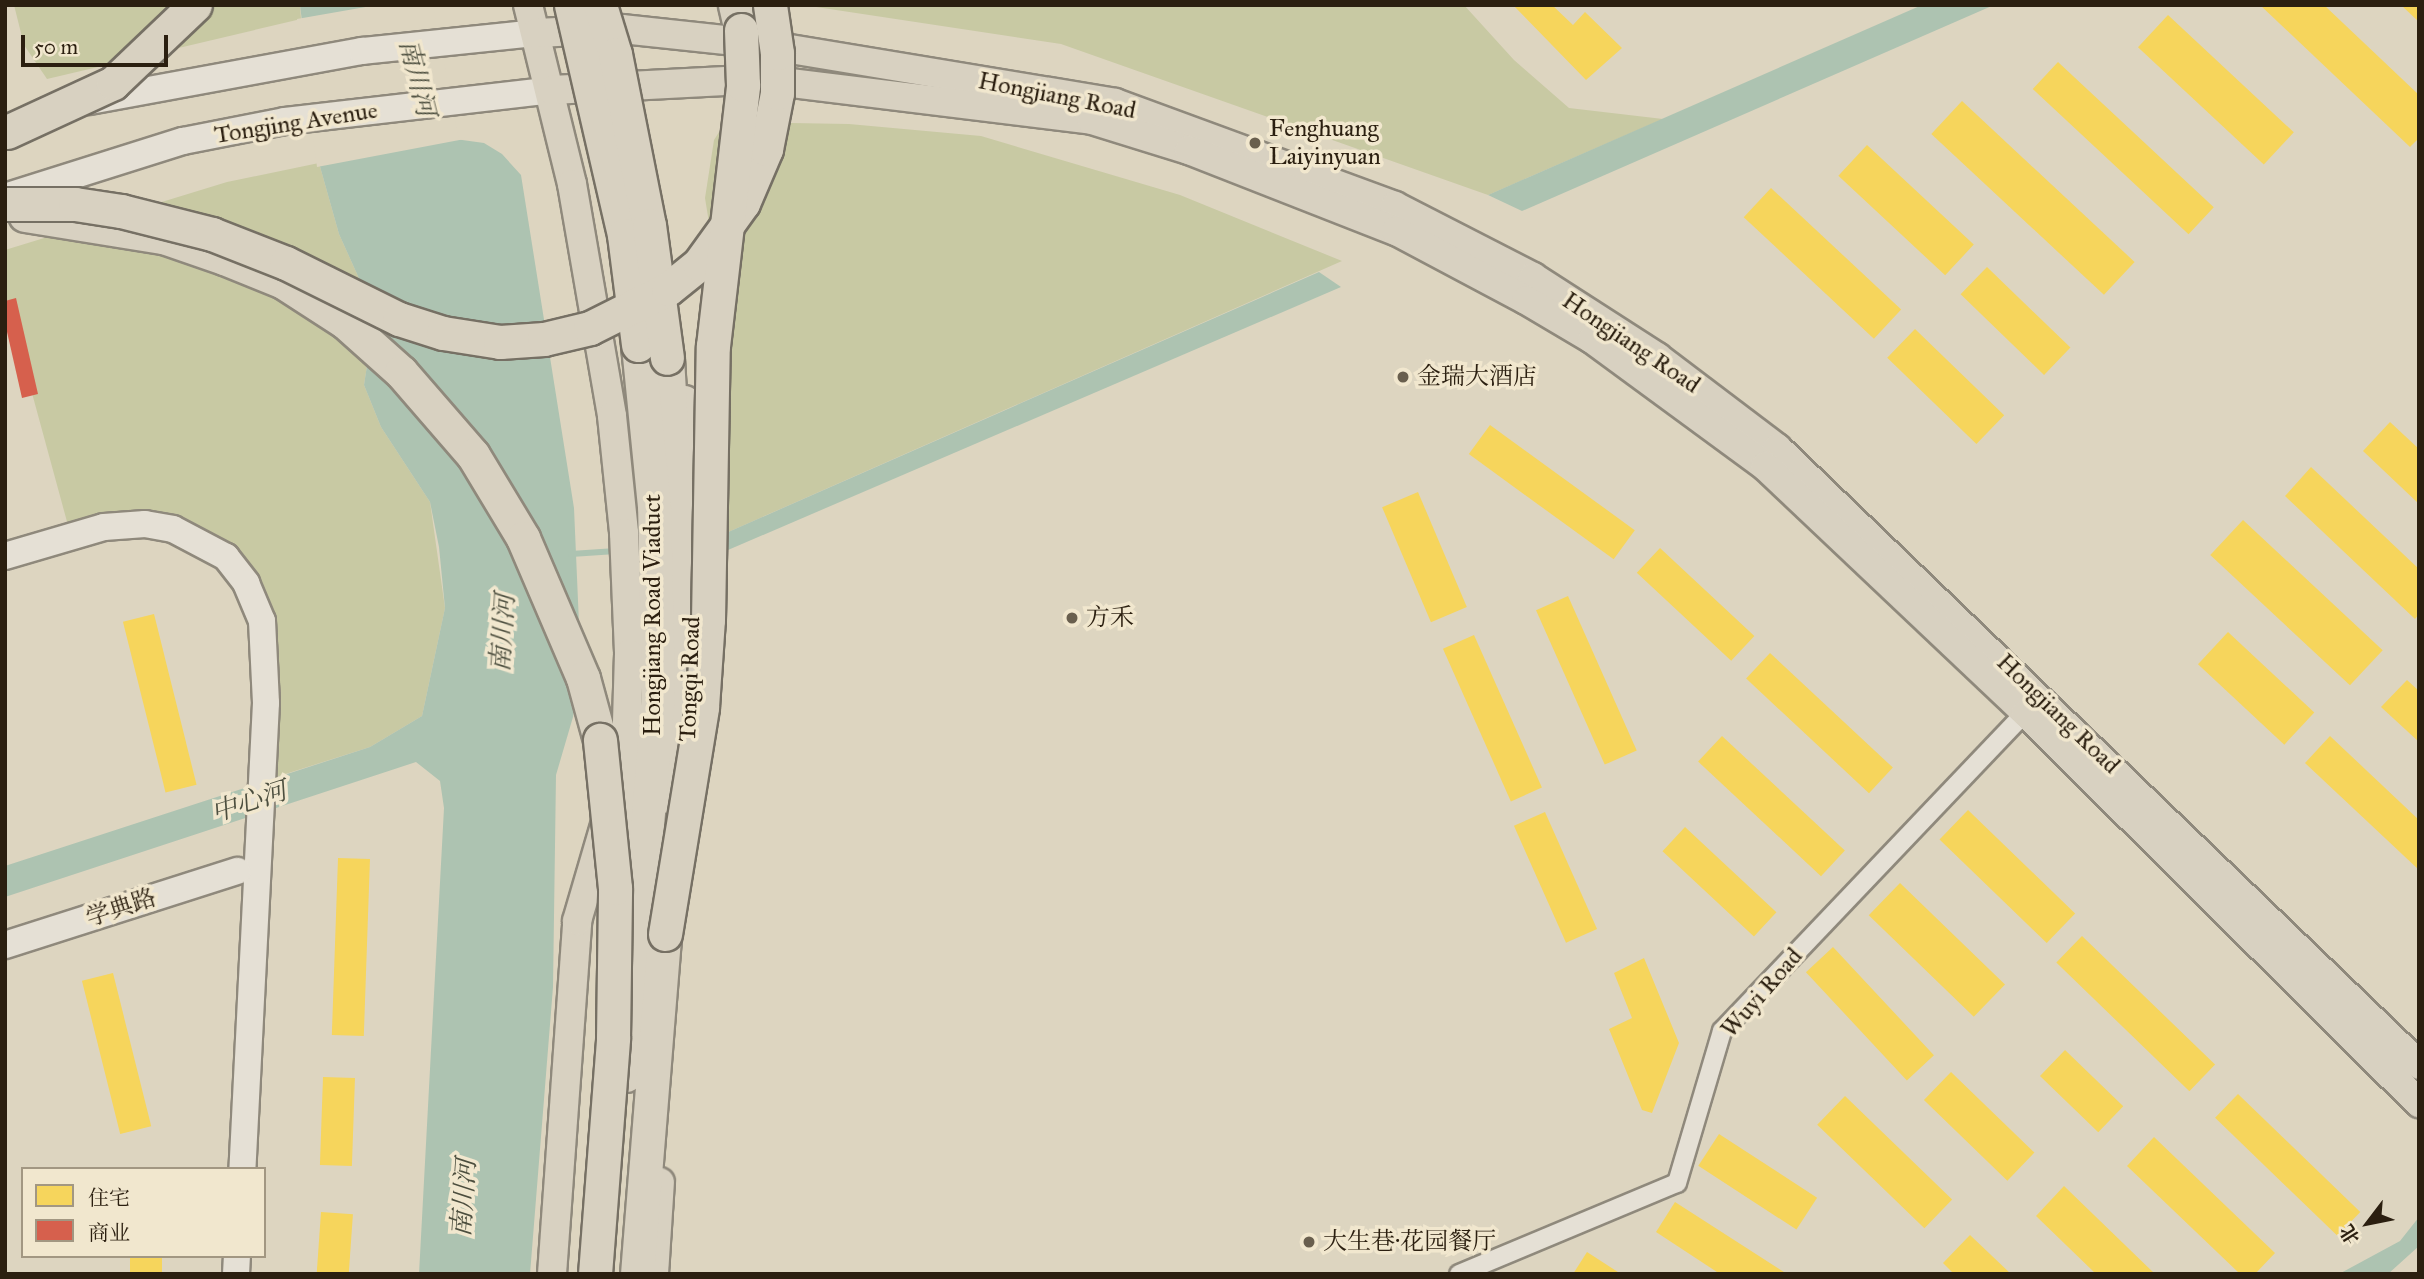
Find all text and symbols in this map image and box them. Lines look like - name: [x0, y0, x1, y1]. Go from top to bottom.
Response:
- scale bar: [24, 21, 172, 65]
- text: 50 m: [34, 34, 78, 60]
- water label: 南川河: [392, 36, 442, 120]
- street label: Hongjiang Road: [976, 67, 1138, 125]
- street label: Tongjing Avenue: [212, 96, 380, 150]
- place label: Fenghuang Laiyinyuan: [1269, 115, 1381, 171]
- marker: Fenghuang Laiyinyuan: [1247, 135, 1263, 151]
- street label: Hongjiang Road: [1557, 286, 1705, 400]
- place label: 金瑞大酒店: [1417, 363, 1537, 391]
- marker: 金瑞大酒店: [1395, 369, 1411, 385]
- street label: Hongjiang Road Viaduct: [639, 494, 667, 736]
- water label: 南川河: [485, 593, 521, 673]
- place label: 方禾: [1086, 604, 1134, 632]
- marker: 方禾: [1064, 610, 1080, 626]
- street label: Tongqi Road: [673, 616, 707, 742]
- street label: Hongjiang Road: [1990, 648, 2126, 780]
- water label: 中心河: [207, 775, 291, 829]
- street label: 学典路: [82, 883, 160, 933]
- street label: Wuyi Road: [1715, 942, 1809, 1044]
- water label: 南川河: [446, 1158, 482, 1238]
- legend: [21, 1167, 266, 1258]
- text: 住宅: [88, 1185, 130, 1211]
- north arrow: [2333, 1188, 2403, 1258]
- text: 商业: [88, 1220, 130, 1246]
- text: 北: [2335, 1220, 2365, 1249]
- place label: 大生巷·花园餐厅: [1323, 1228, 1496, 1256]
- marker: 大生巷·花园餐厅: [1301, 1234, 1317, 1250]

